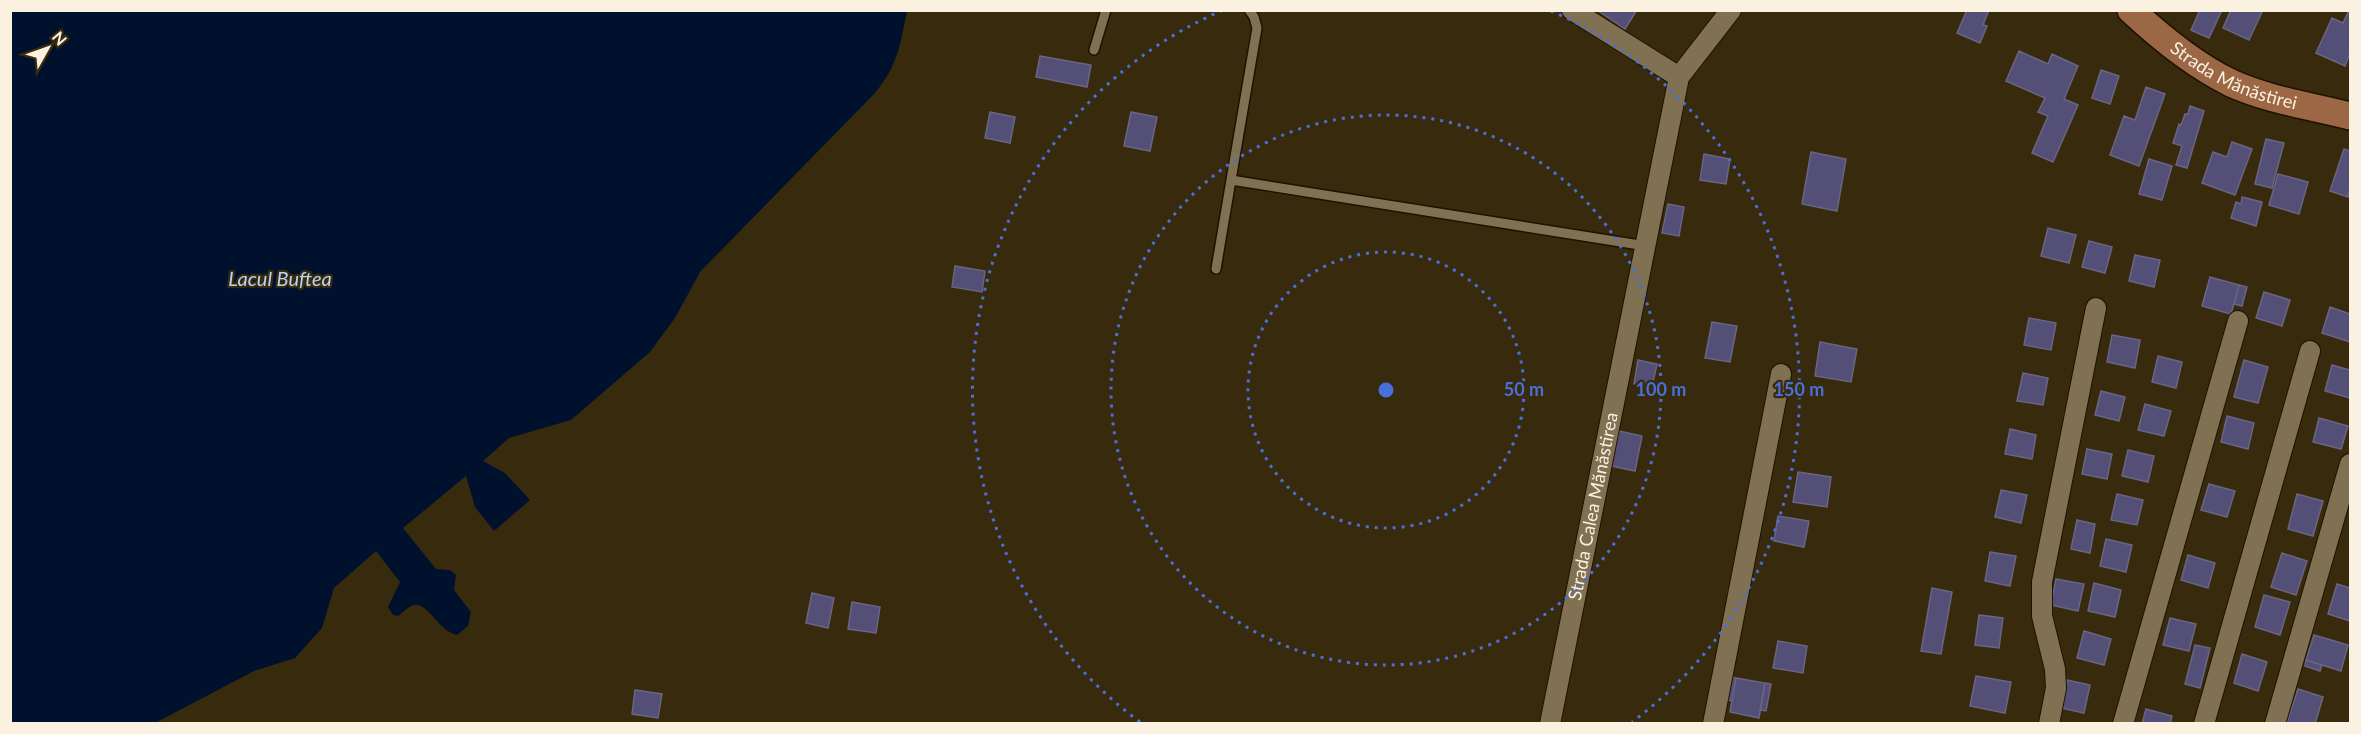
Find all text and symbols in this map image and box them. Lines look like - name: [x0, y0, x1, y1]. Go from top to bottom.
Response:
- north arrow: [18, 18, 78, 78]
- text: N: [49, 27, 71, 49]
- street label: Strada Mănăstirei: [2167, 36, 2299, 113]
- water label: Lacul Buftea: [228, 266, 332, 290]
- text: 50 m: [1504, 378, 1544, 400]
- text: 100 m: [1636, 378, 1686, 400]
- text: 150 m: [1774, 378, 1824, 400]
- centre of rings: [1376, 380, 1396, 400]
- street label: Strada Calea Mănăstirea: [1563, 410, 1622, 602]

